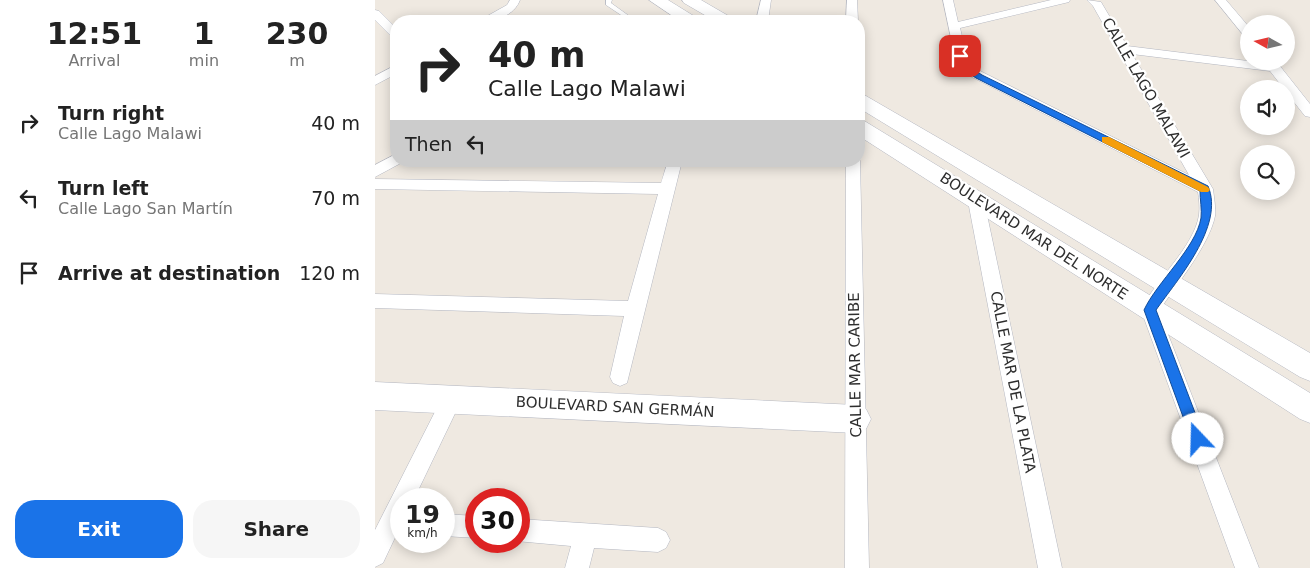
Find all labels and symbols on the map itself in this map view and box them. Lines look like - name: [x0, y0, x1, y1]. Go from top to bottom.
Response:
- street label: CALLE LAGO MALAWI: [1098, 15, 1194, 161]
- north arrow: [1240, 15, 1295, 70]
- pin: [939, 35, 981, 77]
- street label: BOULEVARD MAR DEL NORTE: [937, 168, 1131, 304]
- street label: CALLE MAR DE LA PLATA: [987, 290, 1040, 475]
- street label: CALLE MAR CARIBE: [845, 292, 865, 438]
- street label: BOULEVARD SAN GERMÁN: [515, 392, 715, 421]
- position arrow: [1171, 412, 1223, 464]
- speed limit sign: 30: [465, 488, 530, 553]

